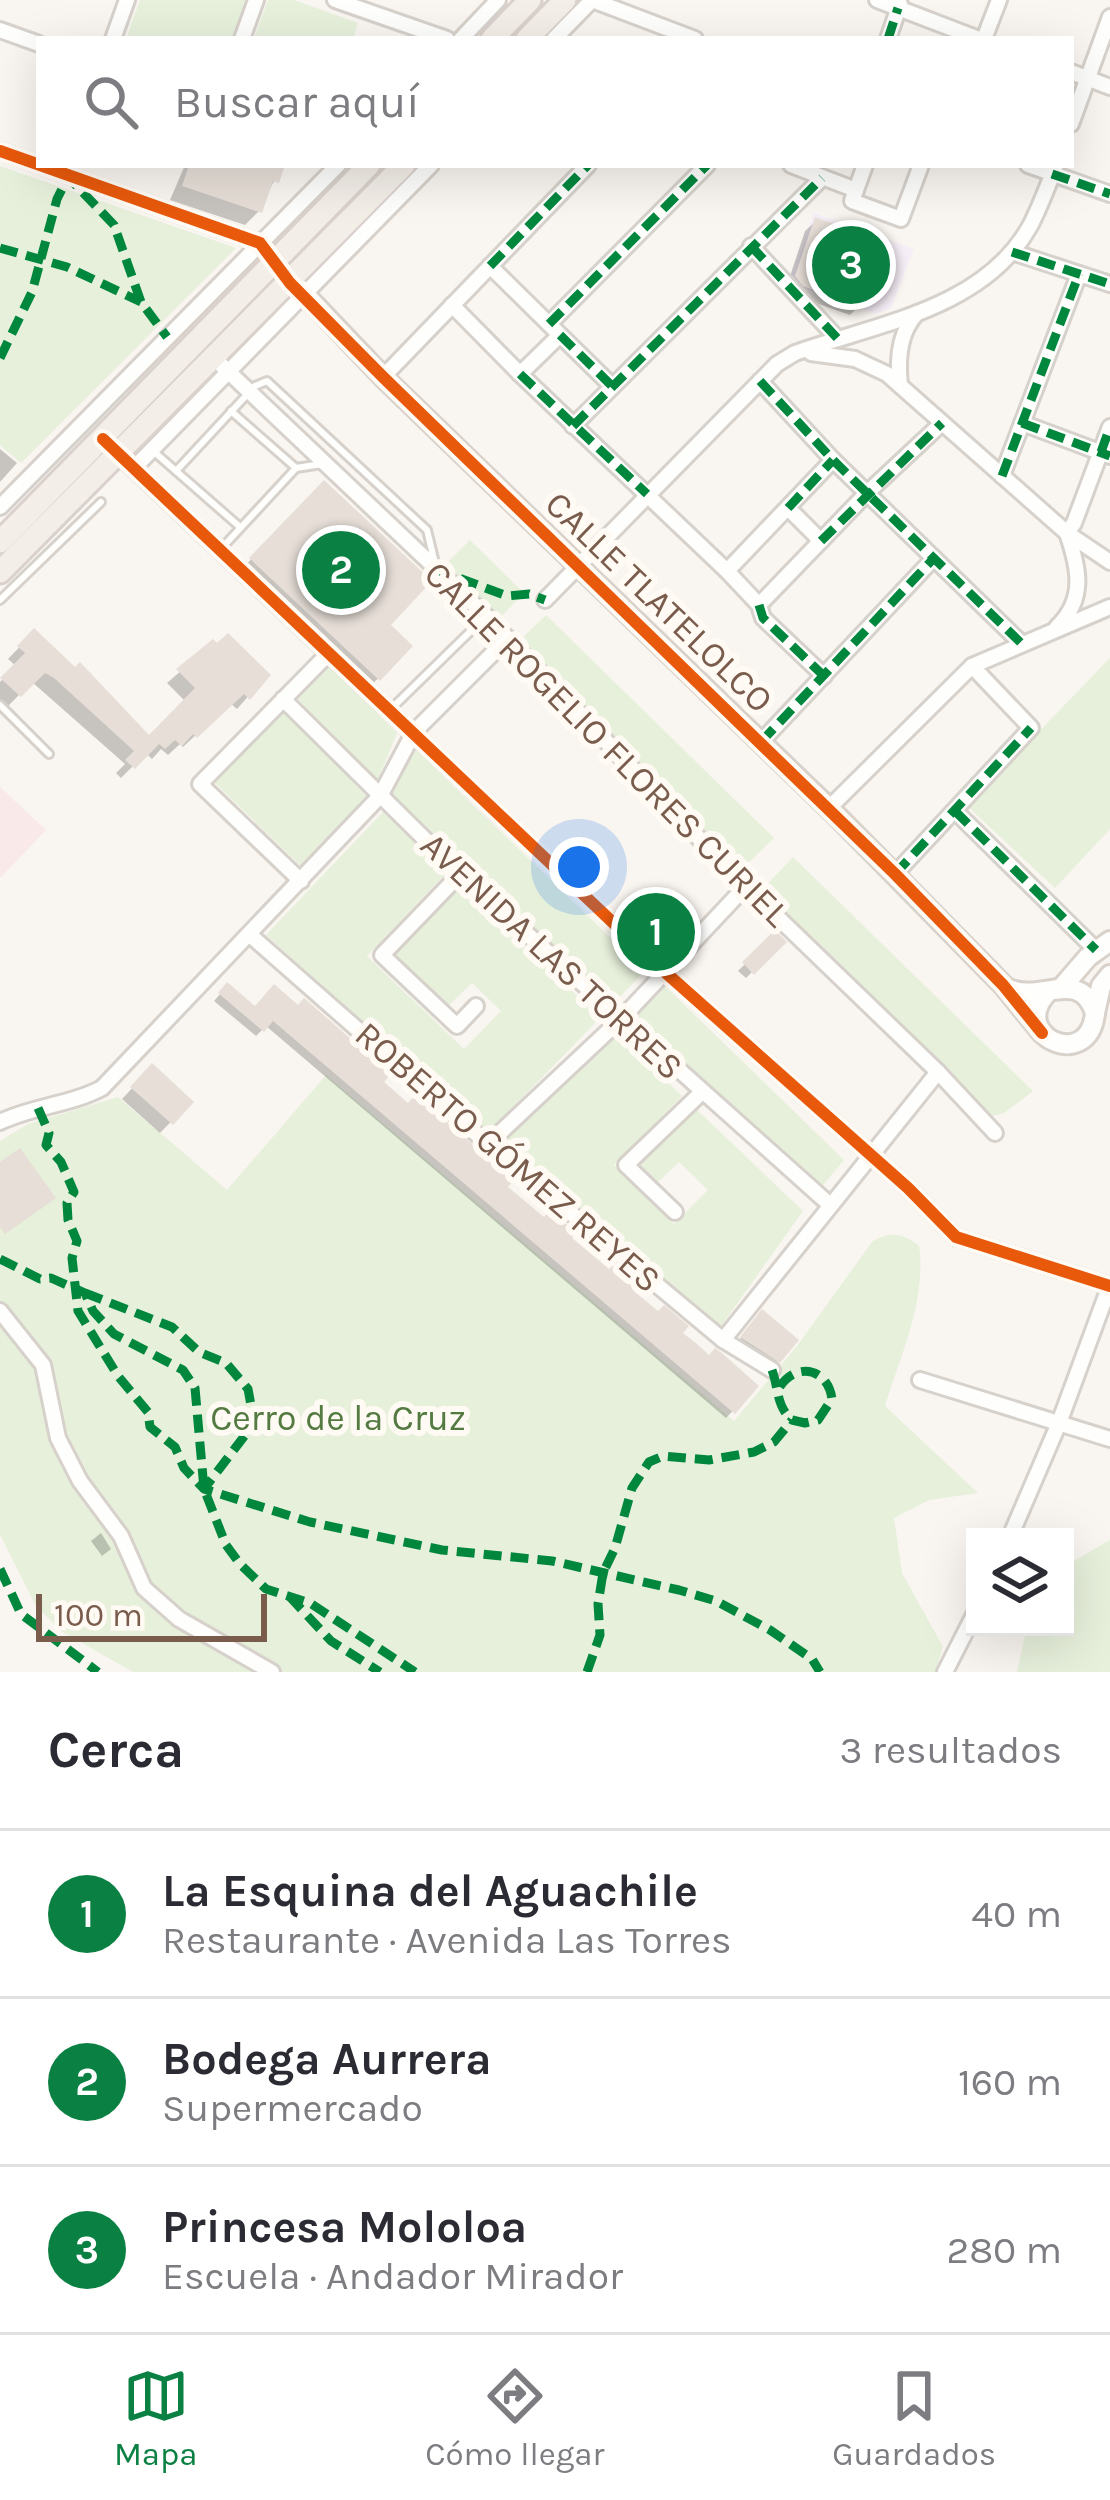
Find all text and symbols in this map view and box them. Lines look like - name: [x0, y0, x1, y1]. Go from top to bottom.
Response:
- search box: [36, 36, 1074, 168]
- icon: search: [78, 69, 144, 135]
- text: Buscar aquí: [174, 76, 420, 128]
- pin: 3: [812, 220, 890, 310]
- street label: CALLE TLATELOLCO: [537, 483, 781, 721]
- pin: 2: [302, 525, 380, 615]
- street label: CALLE ROGELIO FLORES CURIEL: [416, 553, 798, 935]
- street label: AVENIDA LAS TORRES: [412, 824, 692, 1088]
- your location: [549, 837, 609, 897]
- pin: 1: [617, 887, 695, 977]
- street label: ROBERTO GÓMEZ REYES: [347, 1012, 670, 1301]
- park label: Cerro de la Cruz: [210, 1397, 466, 1439]
- map controls: [966, 1528, 1074, 1636]
- button: layers: [966, 1528, 1074, 1636]
- scale bar: [36, 1588, 267, 1641]
- text: 100 m: [54, 1596, 143, 1634]
- text: Cerca: [48, 1720, 184, 1780]
- text: 3 resultados: [840, 1727, 1062, 1773]
- text: La Esquina del Aguachile: [162, 1865, 698, 1917]
- text: 1: [80, 1891, 94, 1937]
- text: 40 m: [971, 1891, 1062, 1937]
- text: Restaurante · Avenida Las Torres: [162, 1917, 732, 1963]
- text: Bodega Aurrera: [162, 2033, 492, 2085]
- text: 2: [75, 2059, 99, 2105]
- text: 160 m: [958, 2059, 1062, 2105]
- text: Supermercado: [162, 2085, 423, 2131]
- text: Princesa Mololoa: [162, 2201, 527, 2253]
- text: 3: [75, 2227, 99, 2273]
- text: 280 m: [947, 2227, 1062, 2273]
- text: Escuela · Andador Mirador: [162, 2253, 623, 2299]
- tab: Mapa: [114, 2363, 197, 2473]
- tab: Cómo llegar: [425, 2363, 604, 2473]
- tab: Guardados: [832, 2363, 996, 2473]

